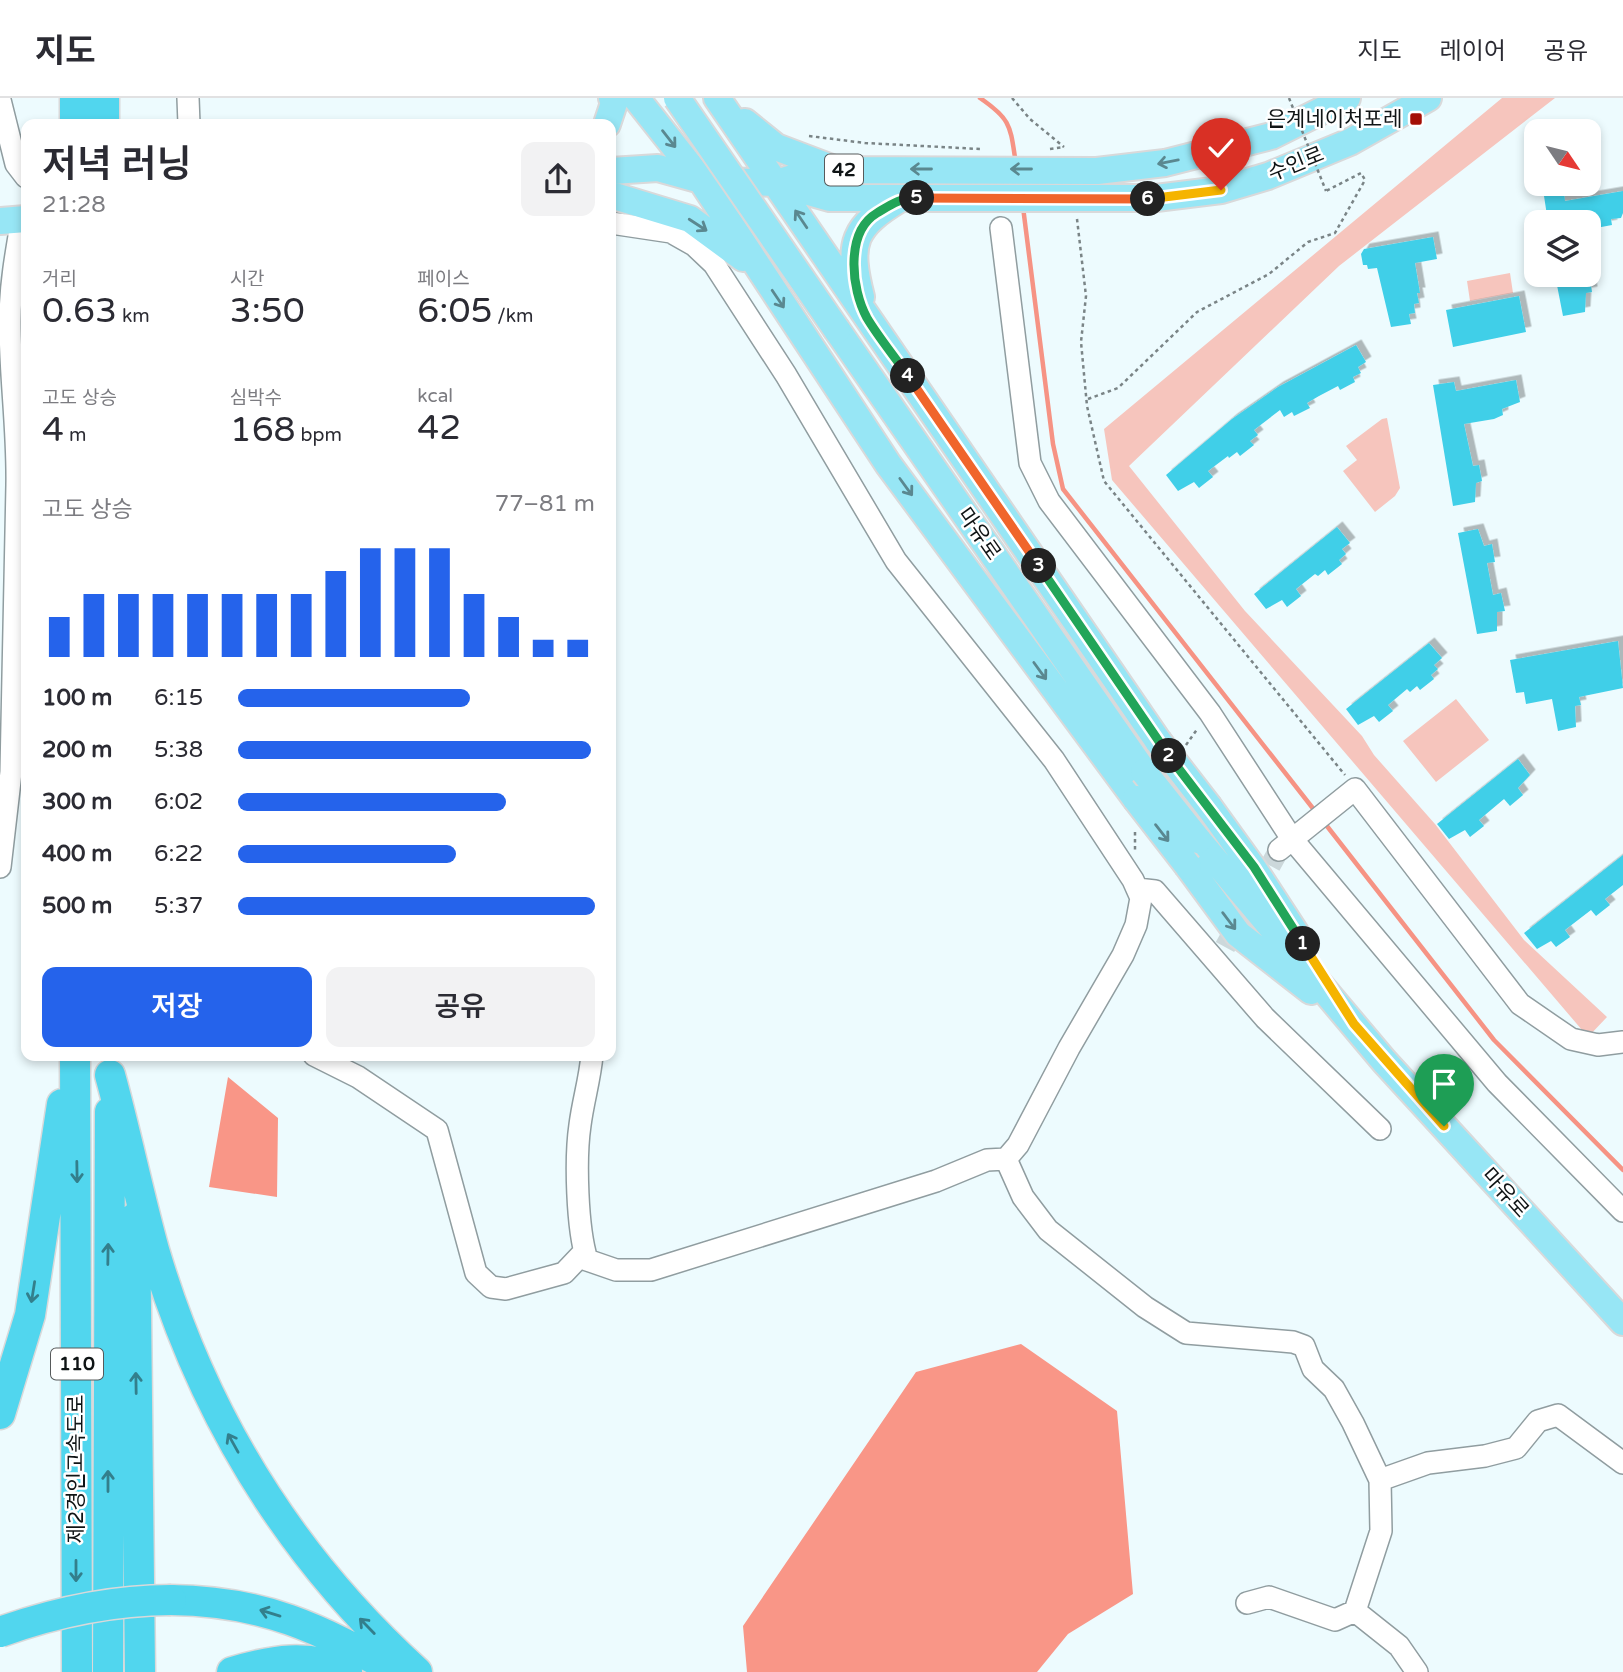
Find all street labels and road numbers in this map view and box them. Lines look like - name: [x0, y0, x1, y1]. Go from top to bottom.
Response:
- street label: 수인로: [1264, 142, 1328, 186]
- road number: 42: [825, 155, 863, 186]
- street label: 마유로: [952, 503, 1006, 565]
- street label: 마유로: [1476, 1163, 1534, 1223]
- road number: 110: [51, 1348, 103, 1380]
- street label: 제2경인고속도로: [64, 1395, 89, 1543]

